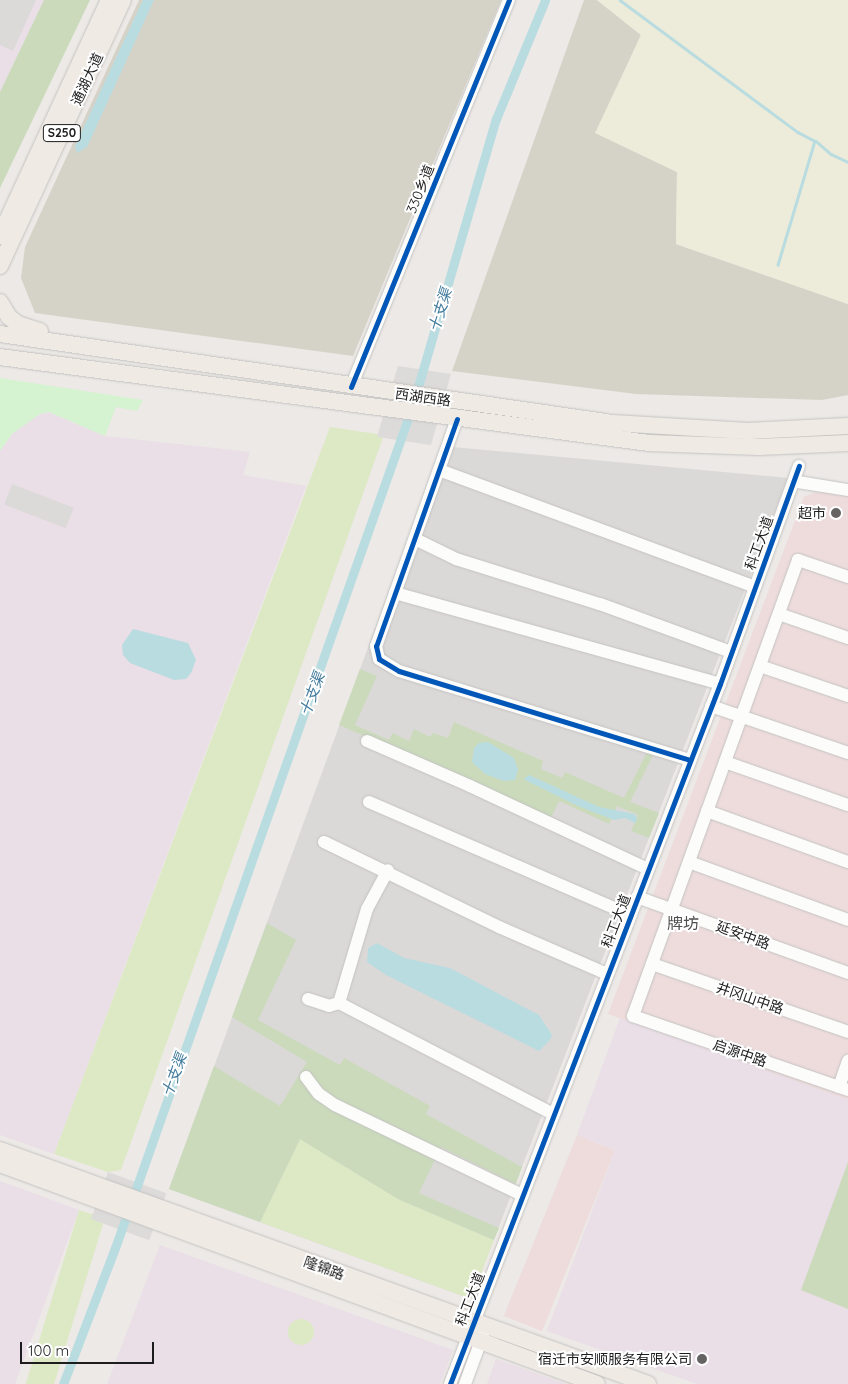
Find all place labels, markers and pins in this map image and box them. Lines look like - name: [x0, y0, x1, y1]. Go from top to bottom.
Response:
- place label: 超市: [798, 505, 826, 521]
- marker: 超市: [830, 507, 842, 519]
- place label: 宿迁市安顺服务有限公司: [538, 1351, 692, 1367]
- marker: 宿迁市安顺服务有限公司: [696, 1353, 708, 1365]

